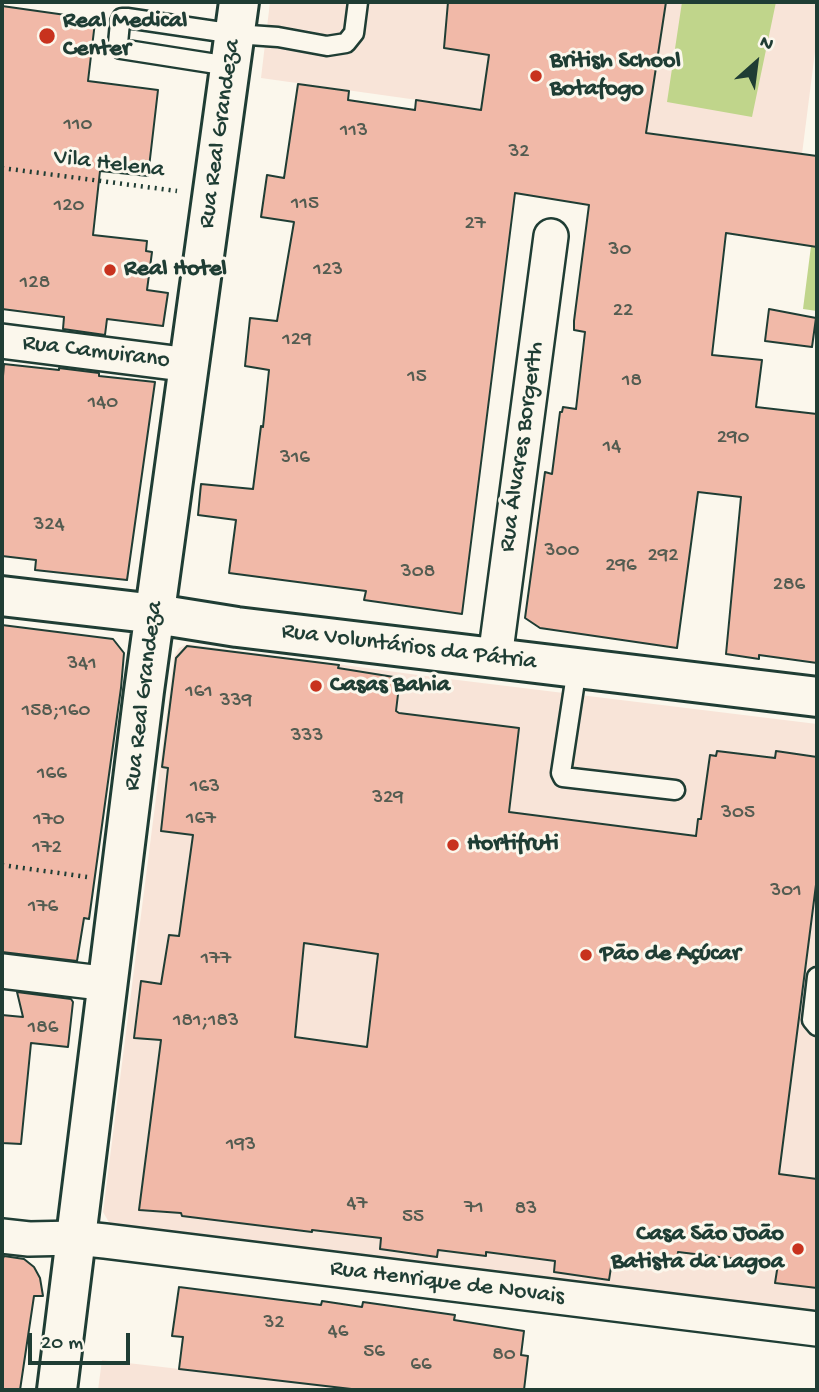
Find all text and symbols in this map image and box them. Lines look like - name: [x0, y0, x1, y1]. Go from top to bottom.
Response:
- place label: Real Medical Center: [63, 8, 187, 64]
- marker: Real Medical Center: [37, 26, 57, 46]
- north arrow: [721, 28, 791, 98]
- text: N: [755, 31, 777, 57]
- street label: Rua Real Grandeza: [193, 38, 249, 230]
- place label: British School Botafogo: [550, 48, 681, 104]
- marker: British School Botafogo: [528, 68, 544, 84]
- house number: 110: [64, 113, 92, 139]
- house number: 113: [340, 119, 368, 145]
- house number: 32: [508, 140, 530, 166]
- street label: Vila Helena: [52, 144, 166, 186]
- house number: 115: [291, 192, 319, 218]
- house number: 120: [54, 194, 84, 220]
- house number: 27: [464, 212, 486, 238]
- house number: 30: [609, 238, 631, 264]
- place label: Real Hotel: [124, 256, 227, 284]
- house number: 123: [313, 258, 343, 284]
- marker: Real Hotel: [102, 262, 118, 278]
- house number: 128: [20, 271, 50, 297]
- house number: 22: [613, 299, 633, 325]
- house number: 129: [282, 328, 312, 354]
- street label: Rua Camuirano: [21, 330, 171, 376]
- street label: Rua Álvares Borgerth: [494, 340, 552, 554]
- house number: 15: [407, 365, 427, 391]
- house number: 18: [622, 369, 642, 395]
- house number: 140: [88, 391, 118, 417]
- house number: 290: [717, 426, 749, 452]
- house number: 14: [603, 435, 621, 461]
- house number: 316: [280, 446, 310, 472]
- house number: 324: [33, 513, 65, 539]
- house number: 300: [545, 539, 579, 565]
- house number: 292: [647, 544, 679, 570]
- house number: 296: [605, 554, 637, 580]
- house number: 308: [401, 560, 435, 586]
- house number: 286: [773, 573, 805, 599]
- street label: Rua Real Grandeza: [119, 600, 171, 792]
- street label: Rua Voluntários da Pátria: [280, 618, 538, 678]
- house number: 341: [67, 652, 97, 678]
- place label: Casas Bahia: [330, 672, 450, 700]
- marker: Casas Bahia: [308, 678, 324, 694]
- house number: 161: [185, 680, 213, 706]
- house number: 339: [220, 689, 252, 715]
- house number: 158;160: [22, 699, 90, 725]
- house number: 333: [291, 724, 323, 750]
- house number: 166: [37, 762, 67, 788]
- house number: 163: [190, 775, 220, 801]
- house number: 329: [372, 786, 404, 812]
- house number: 305: [721, 801, 755, 827]
- house number: 167: [186, 807, 216, 833]
- house number: 170: [33, 808, 65, 834]
- place label: Hortifruti: [467, 831, 559, 859]
- house number: 172: [32, 836, 62, 862]
- marker: Hortifruti: [445, 837, 461, 853]
- house number: 301: [770, 879, 802, 905]
- house number: 176: [28, 895, 58, 921]
- place label: Pão de Açúcar: [600, 941, 740, 969]
- house number: 177: [201, 947, 231, 973]
- marker: Pão de Açúcar: [578, 947, 594, 963]
- house number: 181;183: [173, 1009, 239, 1035]
- house number: 186: [28, 1016, 58, 1042]
- house number: 193: [226, 1133, 256, 1159]
- house number: 47: [347, 1192, 367, 1218]
- house number: 71: [464, 1196, 484, 1222]
- house number: 83: [515, 1197, 537, 1223]
- house number: 55: [402, 1205, 424, 1231]
- place label: Casa São João Batista da Lagoa: [611, 1221, 784, 1277]
- marker: Casa São João Batista da Lagoa: [790, 1241, 806, 1257]
- street label: Rua Henrique de Novais: [328, 1255, 566, 1313]
- house number: 32: [263, 1311, 285, 1337]
- scale bar: [32, 1318, 133, 1362]
- house number: 46: [328, 1320, 348, 1346]
- text: 20 m: [41, 1332, 83, 1357]
- house number: 56: [363, 1340, 385, 1366]
- house number: 80: [492, 1343, 516, 1369]
- house number: 66: [410, 1353, 432, 1379]

